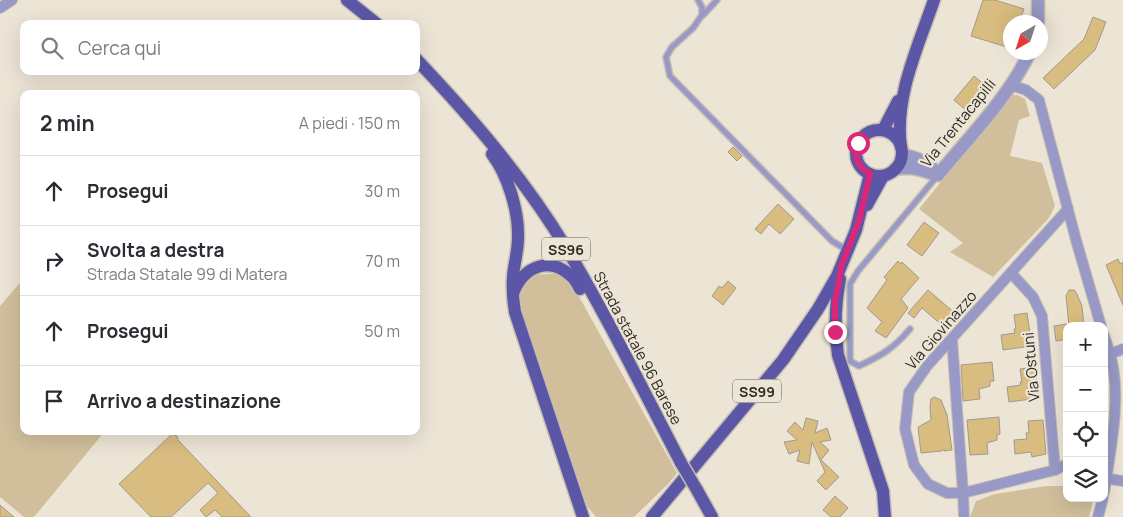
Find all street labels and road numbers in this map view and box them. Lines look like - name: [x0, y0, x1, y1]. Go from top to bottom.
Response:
- street label: Via Trentacapilli: [916, 74, 1000, 172]
- road number: SS96: [542, 238, 590, 260]
- street label: Strada statale 96 Barese: [589, 268, 687, 428]
- street label: Via Giovinazzo: [901, 286, 981, 374]
- street label: Via Ostuni: [1018, 331, 1044, 403]
- road number: SS99: [733, 380, 781, 402]

